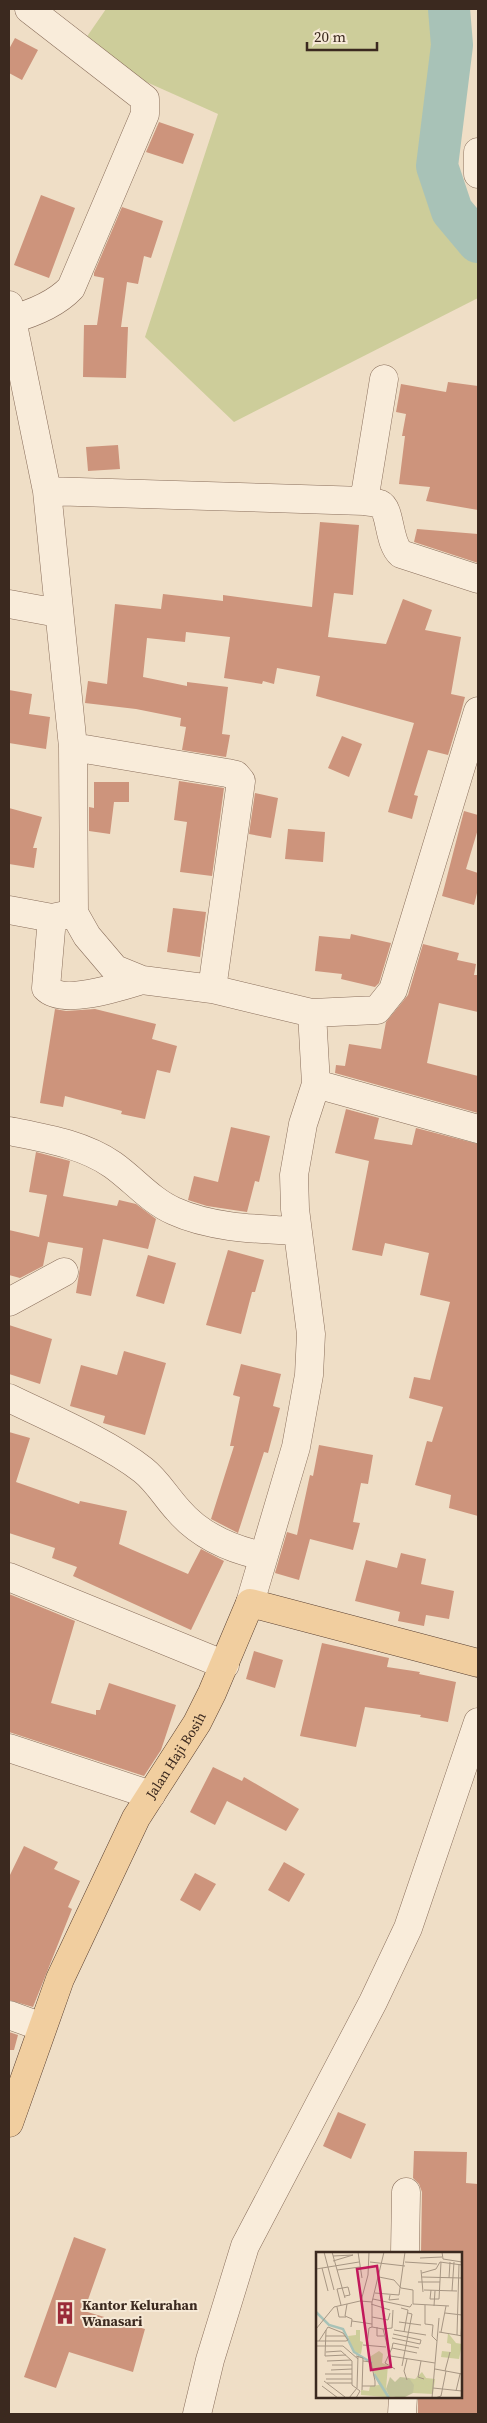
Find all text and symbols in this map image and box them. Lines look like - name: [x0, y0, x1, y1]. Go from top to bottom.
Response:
- scale bar: [307, 20, 377, 52]
- text: 20 m: [314, 26, 346, 47]
- street label: Jalan Haji Bosih: [140, 1709, 211, 1804]
- inset map: [316, 2252, 462, 2398]
- place label: Kantor Kelurahan Wanasari: [82, 2295, 198, 2331]
- building icon: Kantor Kelurahan Wanasari: [52, 2300, 78, 2326]

